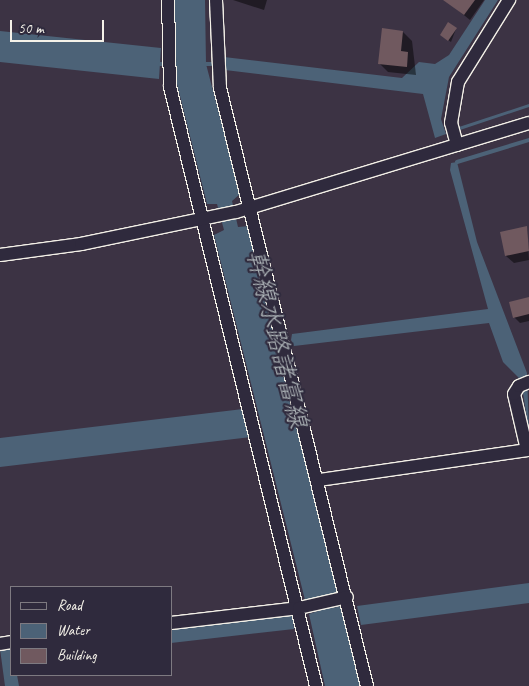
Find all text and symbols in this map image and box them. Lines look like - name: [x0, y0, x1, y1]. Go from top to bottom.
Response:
- scale bar: [12, 10, 106, 42]
- text: 50 m: [18, 19, 44, 38]
- water label: 幹線水路諸富線: [240, 247, 314, 431]
- legend: [10, 586, 172, 676]
- text: Road: [57, 596, 82, 615]
- text: Water: [57, 621, 90, 640]
- text: Building: [57, 646, 96, 665]

